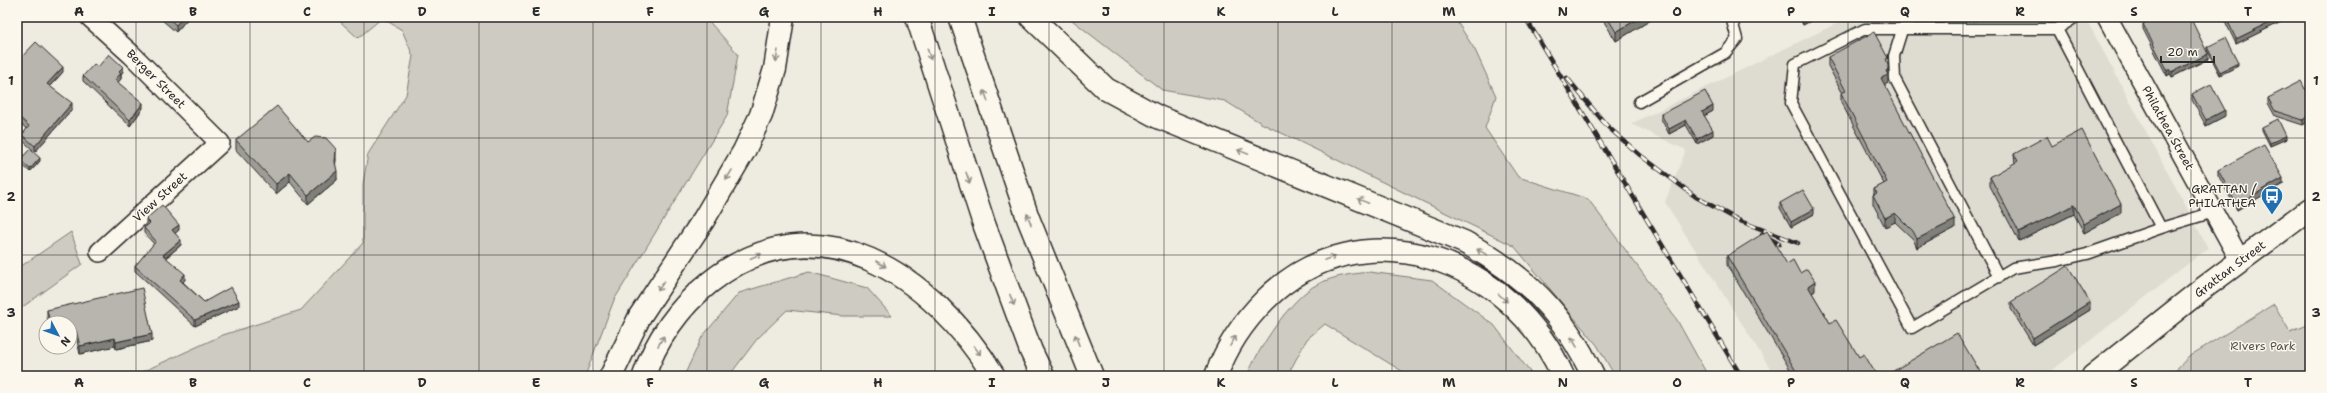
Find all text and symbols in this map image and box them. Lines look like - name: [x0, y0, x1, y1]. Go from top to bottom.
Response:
- text: A: [74, 3, 84, 20]
- text: B: [189, 3, 197, 20]
- text: C: [303, 3, 311, 20]
- text: D: [417, 3, 427, 20]
- text: E: [532, 3, 541, 20]
- text: F: [646, 3, 654, 20]
- text: G: [759, 3, 770, 20]
- text: H: [873, 3, 883, 20]
- text: I: [988, 3, 996, 20]
- text: J: [1102, 3, 1110, 20]
- text: K: [1217, 3, 1226, 20]
- text: L: [1331, 3, 1339, 20]
- text: M: [1442, 3, 1456, 20]
- text: N: [1558, 3, 1568, 20]
- text: O: [1672, 3, 1682, 20]
- text: P: [1787, 3, 1795, 20]
- text: Q: [1900, 3, 1910, 20]
- text: R: [2015, 3, 2025, 20]
- text: S: [2130, 3, 2138, 20]
- text: T: [2244, 3, 2252, 20]
- scale bar: [2161, 38, 2214, 64]
- text: 20 m: [2167, 44, 2198, 60]
- street label: Berger Street: [123, 46, 189, 112]
- one-way arrow: [926, 47, 933, 60]
- one-way arrow: [773, 49, 781, 62]
- text: 1: [8, 72, 14, 89]
- text: 1: [2313, 72, 2319, 89]
- street label: Philathea Street: [2138, 83, 2198, 173]
- one-way arrow: [982, 91, 990, 103]
- one-way arrow: [1237, 147, 1249, 155]
- street label: View Street: [129, 168, 191, 226]
- one-way arrow: [725, 169, 733, 180]
- one-way arrow: [964, 172, 972, 184]
- place label: GRATTAN / PHILATHEA: [2188, 181, 2258, 211]
- bus stop icon: GRATTAN / PHILATHEA: [2259, 183, 2285, 216]
- text: 2: [6, 188, 16, 205]
- text: 2: [2311, 188, 2321, 205]
- one-way arrow: [1358, 196, 1370, 204]
- one-way arrow: [1024, 214, 1032, 226]
- street label: Grattan Street: [2191, 237, 2269, 301]
- one-way arrow: [1476, 248, 1488, 256]
- one-way arrow: [749, 252, 761, 259]
- one-way arrow: [1324, 254, 1336, 262]
- one-way arrow: [875, 261, 887, 269]
- one-way arrow: [657, 280, 665, 291]
- one-way arrow: [1498, 293, 1508, 303]
- one-way arrow: [1009, 294, 1017, 306]
- text: 3: [6, 304, 16, 321]
- text: 3: [2311, 304, 2321, 321]
- north arrow: [38, 315, 78, 355]
- text: N: [56, 333, 74, 350]
- one-way arrow: [657, 335, 665, 347]
- one-way arrow: [1072, 335, 1080, 347]
- one-way arrow: [1230, 335, 1238, 347]
- one-way arrow: [1570, 336, 1578, 348]
- park label: Rivers Park: [2230, 338, 2296, 354]
- one-way arrow: [973, 345, 981, 356]
- text: A: [74, 374, 84, 391]
- text: B: [189, 374, 197, 391]
- text: C: [303, 374, 311, 391]
- text: D: [417, 374, 427, 391]
- text: E: [532, 374, 541, 391]
- text: F: [646, 374, 654, 391]
- text: G: [759, 374, 770, 391]
- text: H: [873, 374, 883, 391]
- text: I: [988, 374, 996, 391]
- text: J: [1102, 374, 1110, 391]
- text: K: [1217, 374, 1226, 391]
- text: L: [1331, 374, 1339, 391]
- text: M: [1442, 374, 1456, 391]
- text: N: [1558, 374, 1568, 391]
- text: O: [1672, 374, 1682, 391]
- text: P: [1787, 374, 1795, 391]
- text: Q: [1900, 374, 1910, 391]
- text: R: [2015, 374, 2025, 391]
- text: S: [2130, 374, 2138, 391]
- text: T: [2244, 374, 2252, 391]

